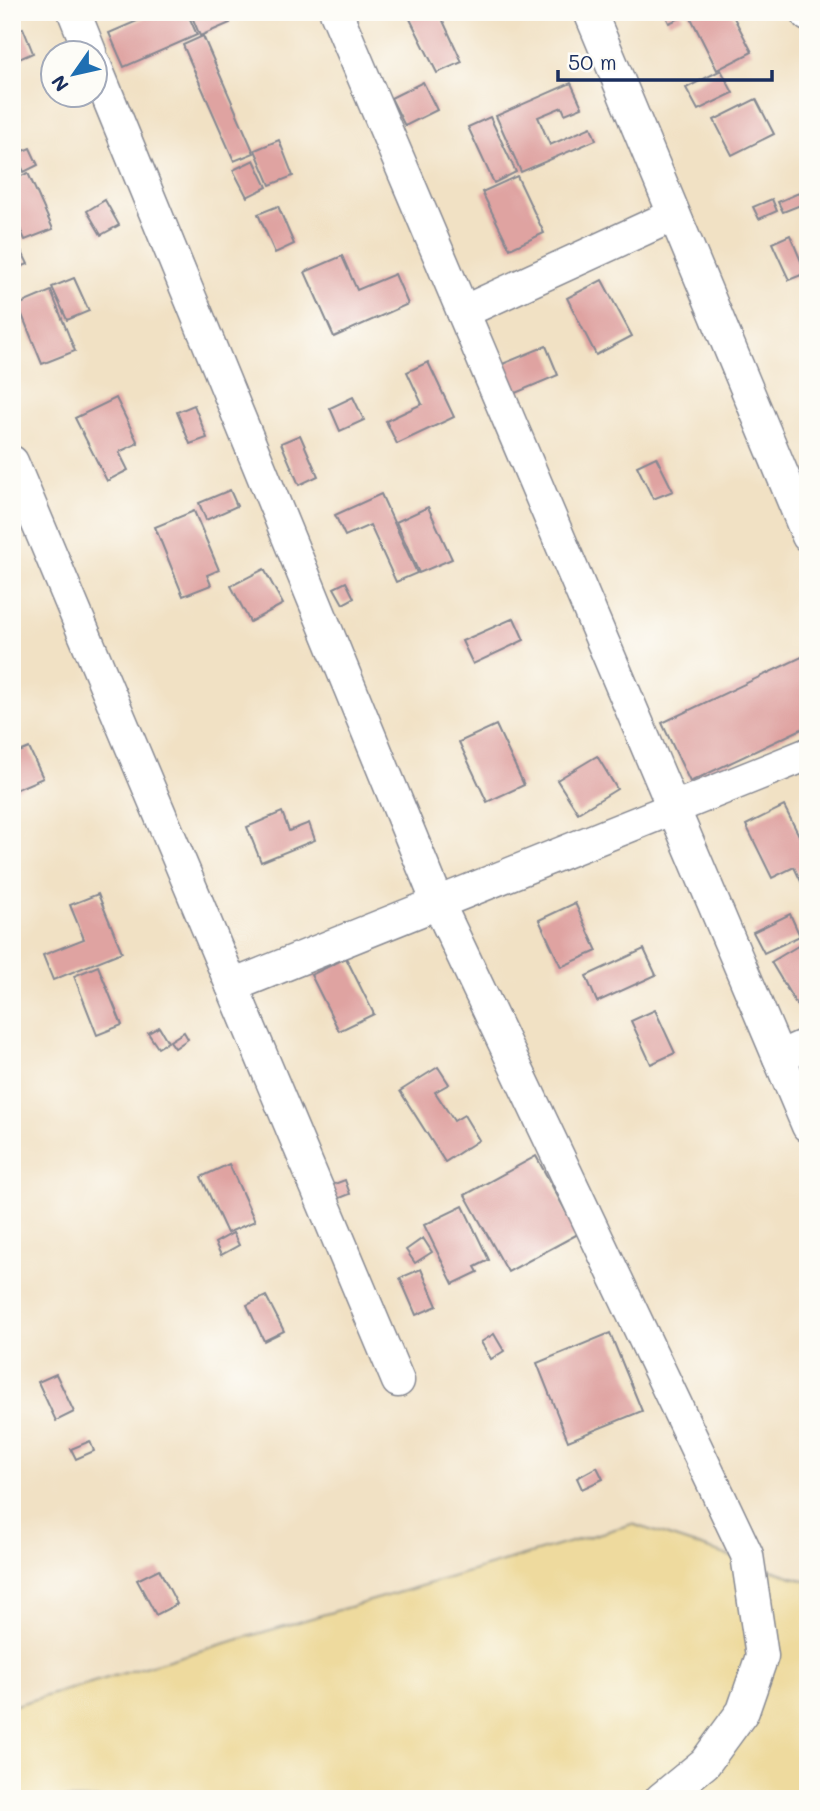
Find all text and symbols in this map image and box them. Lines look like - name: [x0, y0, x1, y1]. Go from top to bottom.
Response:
- north arrow: [38, 38, 108, 108]
- scale bar: [558, 38, 771, 82]
- text: 50 m: [568, 48, 617, 75]
- text: N: [45, 71, 74, 97]

